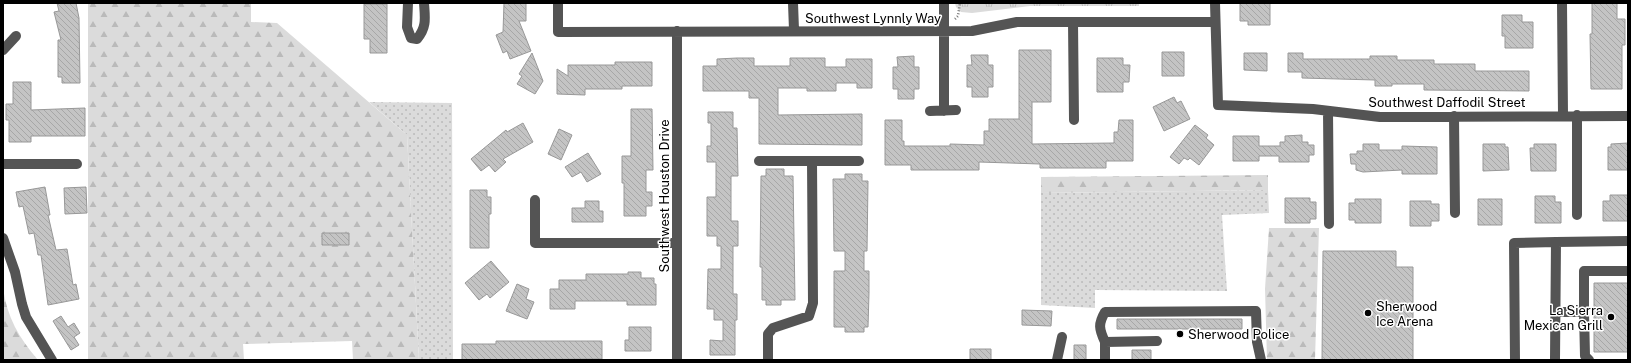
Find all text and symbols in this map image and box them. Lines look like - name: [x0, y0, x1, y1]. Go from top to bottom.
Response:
- street label: Southwest Lynnly Way: [805, 11, 941, 26]
- street label: Southwest Daffodil Street: [1368, 95, 1526, 110]
- street label: Southwest Houston Drive: [657, 119, 672, 273]
- place label: Sherwood Ice Arena: [1376, 299, 1437, 329]
- place label: La Sierra Mexican Grill: [1524, 303, 1603, 333]
- marker: Sherwood Ice Arena: [1363, 308, 1373, 318]
- marker: La Sierra Mexican Grill: [1606, 312, 1616, 322]
- place label: Sherwood Police: [1188, 327, 1289, 342]
- marker: Sherwood Police: [1175, 329, 1185, 339]

